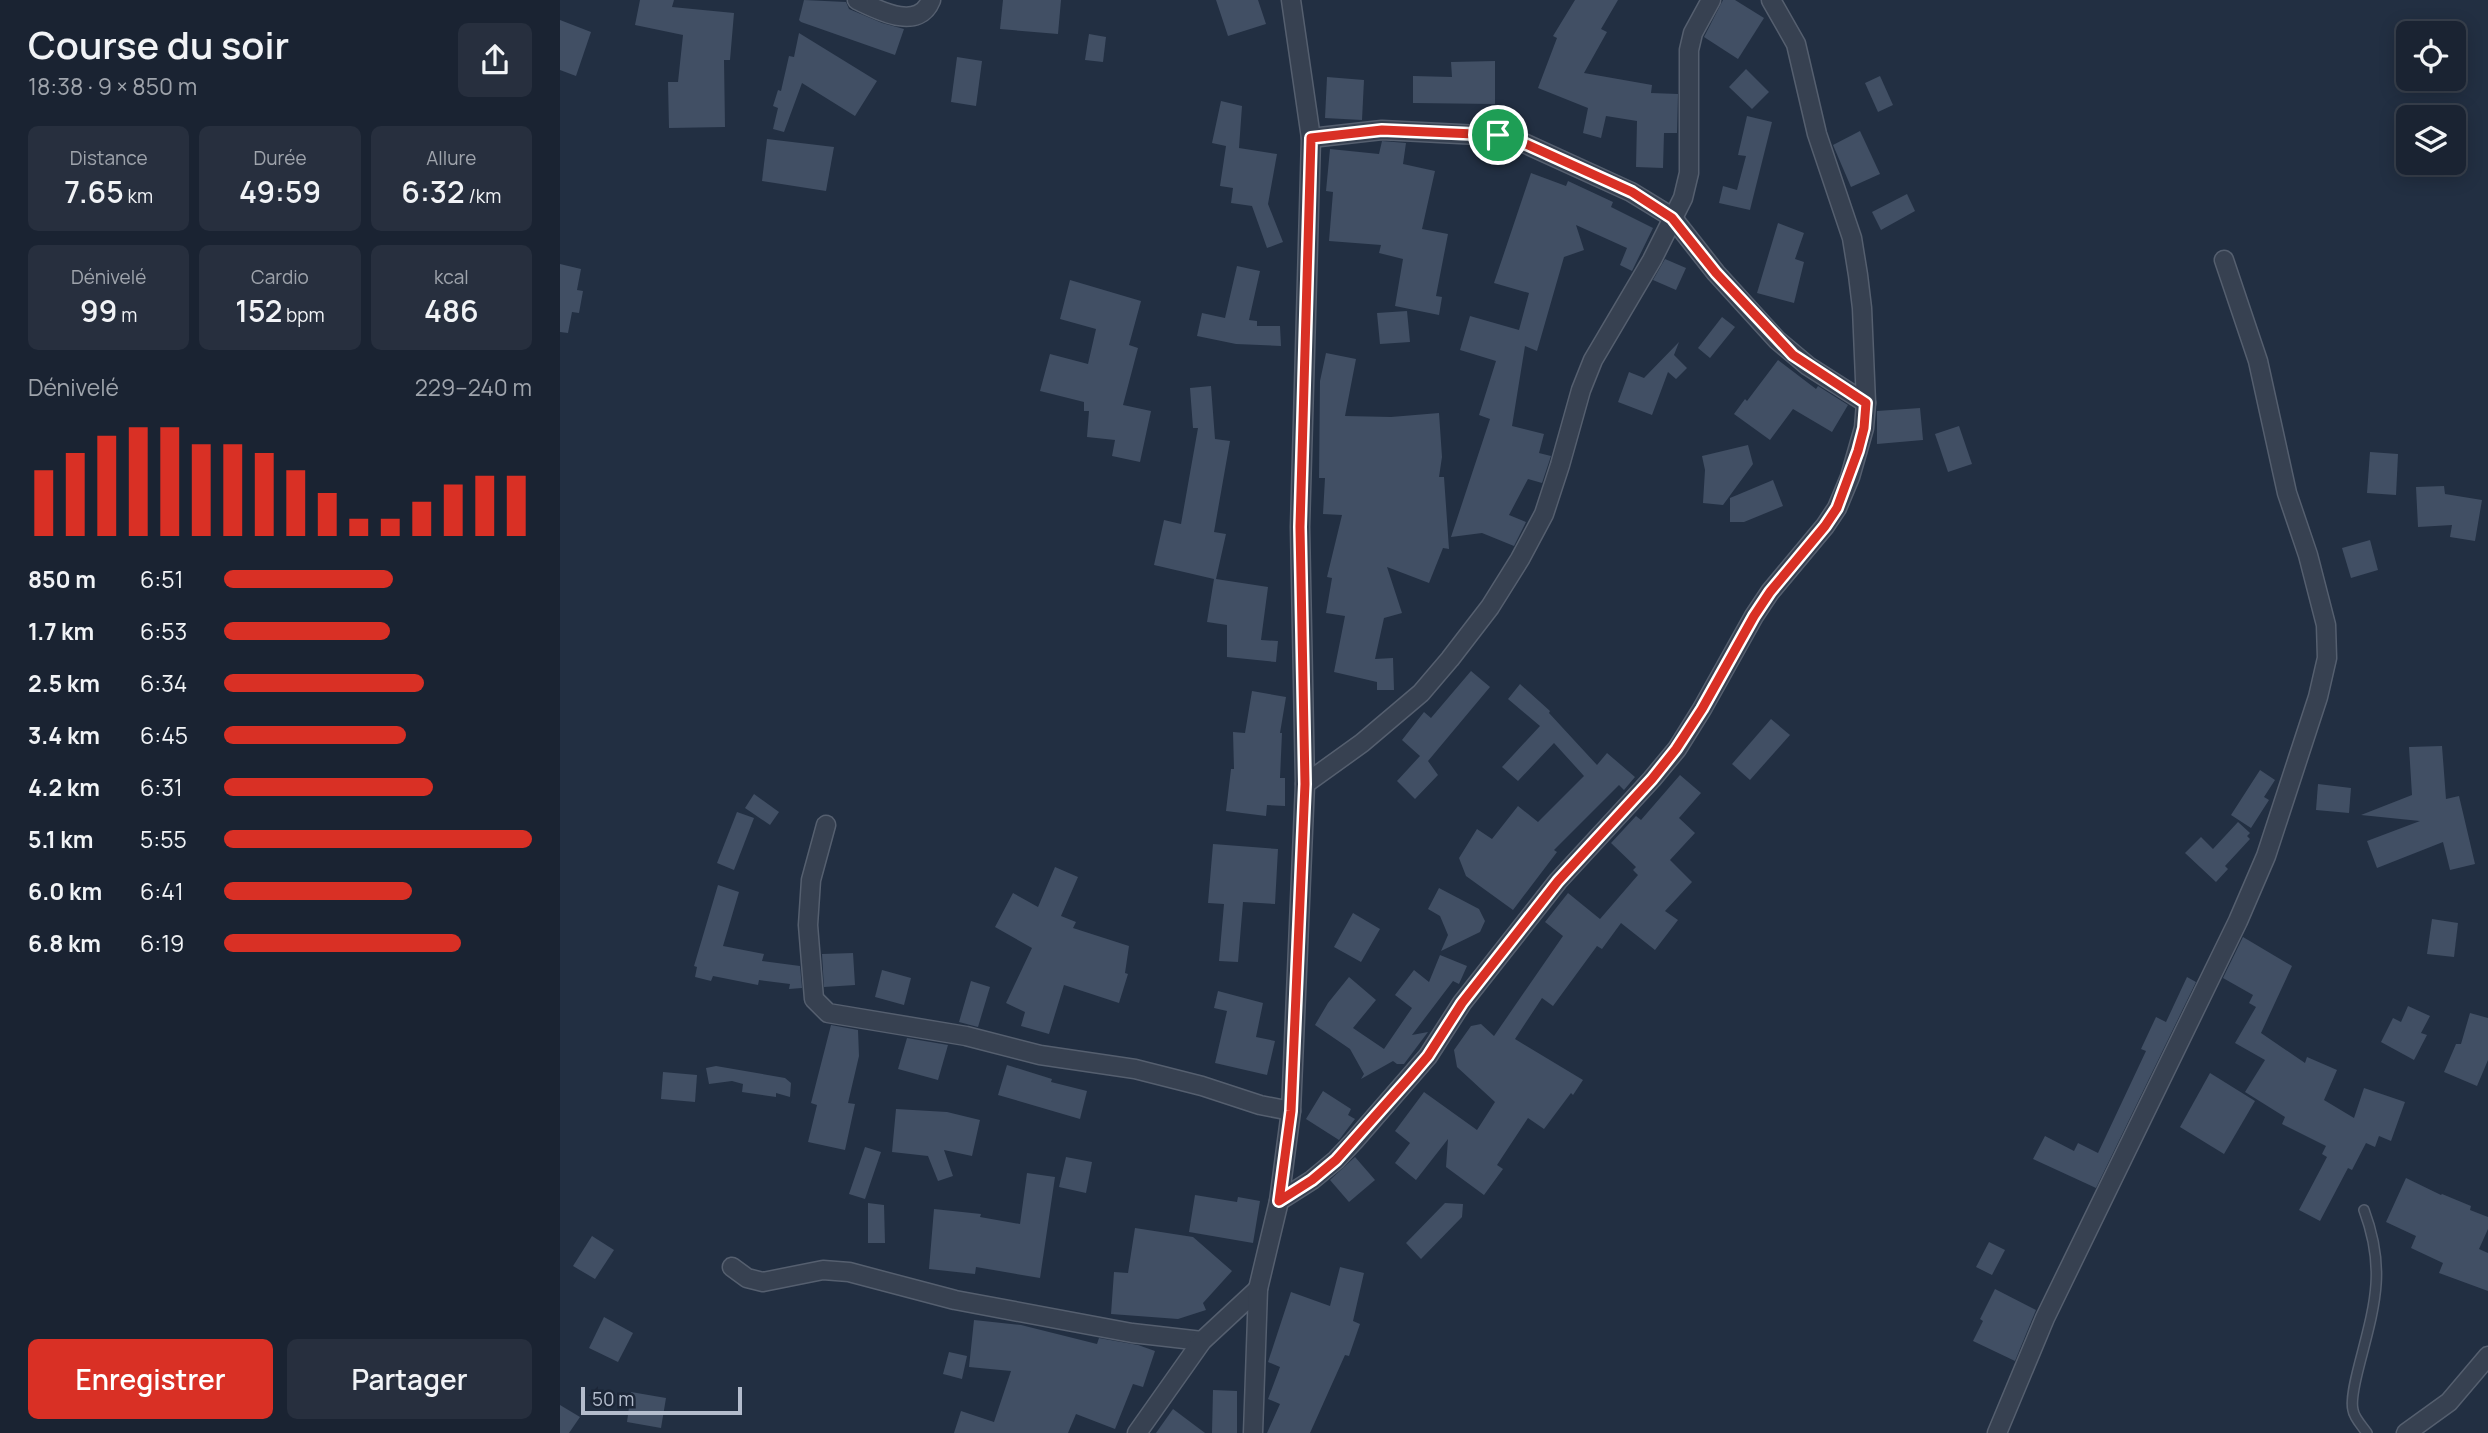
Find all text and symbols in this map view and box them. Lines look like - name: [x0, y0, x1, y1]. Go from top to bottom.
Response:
- text: Course du soir: [28, 18, 289, 70]
- map controls: [2396, 21, 2466, 175]
- button: locate: [2396, 21, 2466, 91]
- button: share: [458, 23, 532, 97]
- text: 18:38 · 9 × 850 m: [28, 70, 197, 102]
- pin: [1468, 105, 1528, 165]
- button: layers: [2396, 105, 2466, 175]
- icon: arrive: [1479, 116, 1517, 154]
- text: Distance: [70, 145, 148, 171]
- text: Durée: [253, 145, 307, 171]
- text: Allure: [426, 145, 476, 171]
- text: 7.65: [64, 171, 124, 212]
- text: 49:59: [239, 171, 321, 212]
- text: 6:32: [401, 171, 465, 212]
- text: km: [124, 183, 153, 209]
- text: /km: [465, 183, 501, 209]
- text: Dénivelé: [71, 264, 146, 290]
- text: Cardio: [251, 264, 309, 290]
- text: kcal: [434, 264, 469, 290]
- text: 99: [80, 290, 117, 331]
- text: 152: [235, 290, 282, 331]
- text: 486: [424, 290, 479, 331]
- text: m: [117, 302, 137, 328]
- text: bpm: [282, 302, 325, 328]
- text: Dénivelé: [28, 371, 119, 403]
- text: 229–240 m: [415, 371, 532, 403]
- text: 850 m: [28, 563, 96, 595]
- text: 6:51: [140, 563, 183, 595]
- text: 1.7 km: [28, 615, 94, 647]
- text: 6:53: [140, 615, 187, 647]
- text: 2.5 km: [28, 667, 100, 699]
- text: 6:34: [140, 667, 187, 699]
- text: 3.4 km: [28, 719, 100, 751]
- text: 6:45: [140, 719, 188, 751]
- text: 4.2 km: [28, 771, 100, 803]
- text: 6:31: [140, 771, 183, 803]
- text: 5.1 km: [28, 823, 93, 855]
- text: 5:55: [140, 823, 187, 855]
- text: 6.0 km: [28, 875, 102, 907]
- text: 6:41: [140, 875, 184, 907]
- text: 6.8 km: [28, 927, 101, 959]
- text: 6:19: [140, 927, 184, 959]
- button: Enregistrer: [28, 1339, 273, 1419]
- button: Partager: [287, 1339, 532, 1419]
- scale bar: [581, 1384, 742, 1416]
- text: 50 m: [592, 1386, 634, 1412]

